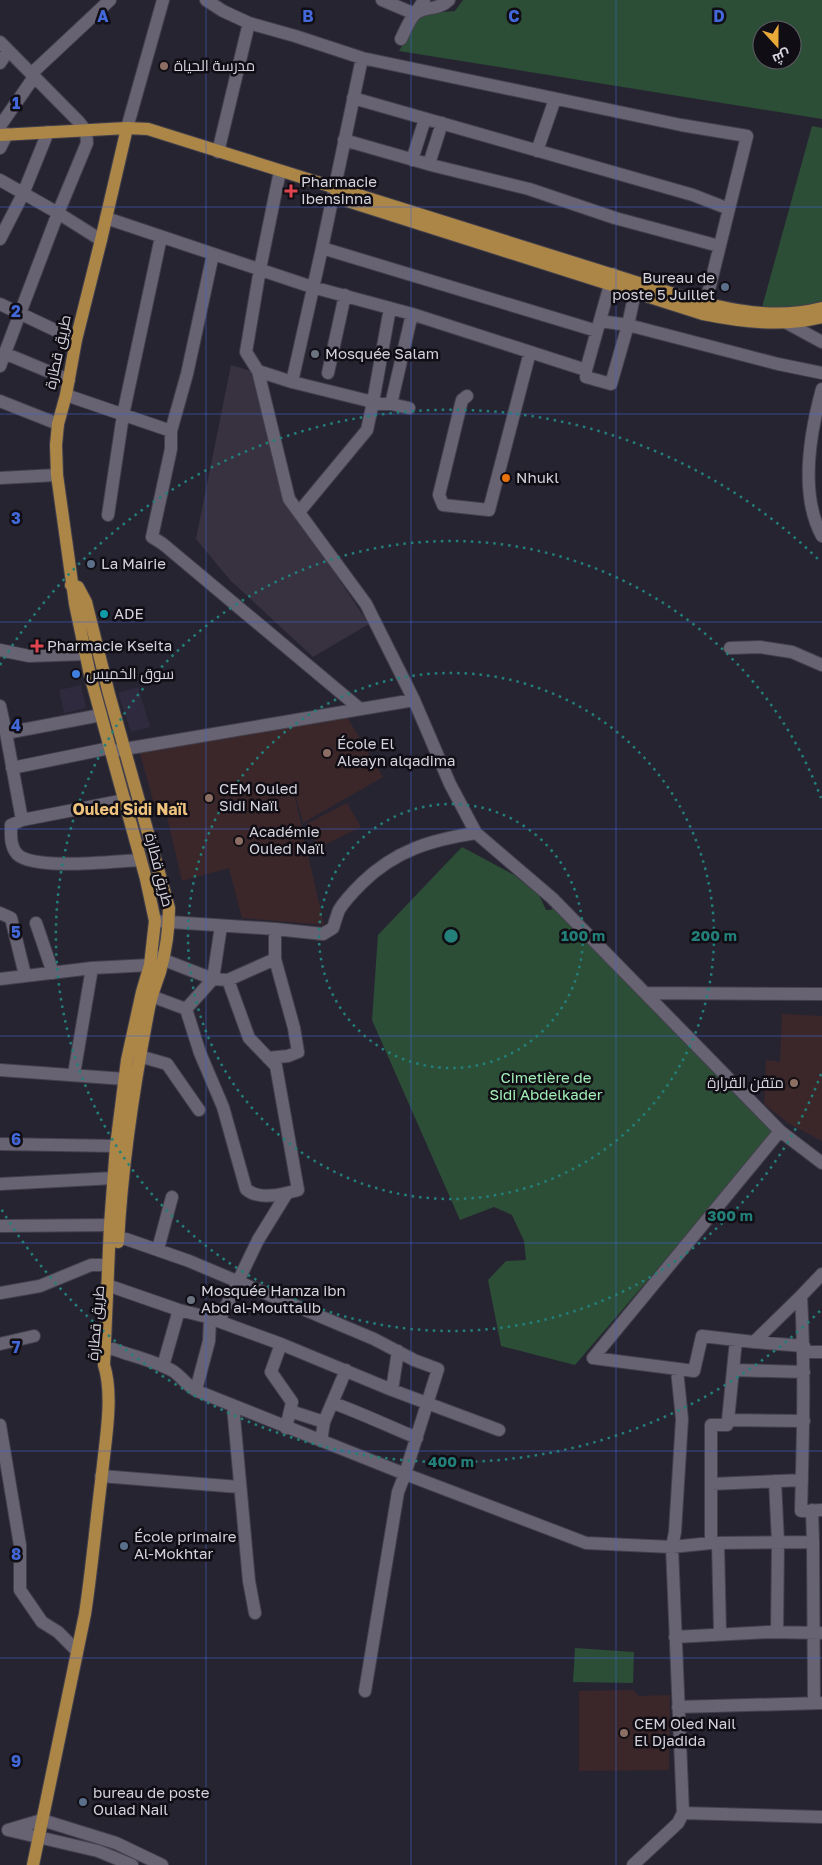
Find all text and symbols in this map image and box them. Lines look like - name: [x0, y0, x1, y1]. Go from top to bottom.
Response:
- text: A: [97, 6, 109, 26]
- text: B: [302, 6, 314, 26]
- text: C: [508, 6, 520, 26]
- text: D: [713, 6, 725, 26]
- north arrow: [752, 20, 802, 70]
- text: ش: [770, 46, 793, 69]
- place label: مدرسة الحياة: [174, 56, 255, 75]
- marker: مدرسة الحياة: [158, 60, 170, 72]
- text: 1: [12, 93, 20, 113]
- place label: Pharmacie Ibensinna: [301, 172, 377, 207]
- marker: Pharmacie Ibensinna: [285, 185, 297, 197]
- place label: Bureau de poste 5 Juillet: [612, 268, 715, 303]
- marker: Bureau de poste 5 Juillet: [719, 281, 731, 293]
- text: 2: [11, 301, 21, 321]
- street label: طريق قطارة: [40, 313, 76, 391]
- place label: Mosquée Salam: [325, 344, 439, 362]
- marker: Mosquée Salam: [309, 348, 321, 360]
- place label: Nhukl: [516, 468, 559, 486]
- marker: Nhukl: [500, 472, 512, 484]
- text: 3: [11, 508, 21, 528]
- place label: La Mairie: [101, 554, 166, 572]
- marker: La Mairie: [85, 558, 97, 570]
- place label: ADE: [114, 604, 144, 622]
- marker: ADE: [98, 608, 110, 620]
- place label: Pharmacie Kseita: [47, 636, 172, 654]
- marker: Pharmacie Kseita: [31, 640, 43, 652]
- place label: سوق الخميس: [86, 664, 174, 684]
- marker: سوق الخميس: [70, 668, 82, 680]
- text: 4: [11, 715, 21, 735]
- place label: École El Aleayn alqadima: [337, 734, 455, 769]
- marker: École El Aleayn alqadima: [321, 747, 333, 759]
- place label: CEM Ouled Sidi Naïl: [219, 779, 298, 814]
- marker: CEM Ouled Sidi Naïl: [203, 792, 215, 804]
- district label: Ouled Sidi Naïl: [72, 799, 188, 819]
- place label: Académie Ouled Naïl: [249, 822, 325, 857]
- street label: طريق قطارة: [140, 831, 178, 909]
- marker: Académie Ouled Naïl: [233, 835, 245, 847]
- text: 5: [11, 922, 21, 942]
- text: 100 m: [561, 926, 605, 944]
- text: 200 m: [691, 926, 737, 944]
- centre of rings: [442, 927, 460, 945]
- park label: Cimetière de Sidi Abdelkader: [489, 1068, 603, 1103]
- place label: متقن القرارة: [707, 1073, 784, 1093]
- marker: متقن القرارة: [788, 1077, 800, 1089]
- text: 6: [11, 1129, 21, 1149]
- text: 300 m: [707, 1206, 753, 1224]
- place label: Mosquée Hamza ibn Abd al-Mouttalib: [201, 1281, 346, 1316]
- street label: طريق قطارة: [83, 1285, 109, 1361]
- marker: Mosquée Hamza ibn Abd al-Mouttalib: [185, 1294, 197, 1306]
- text: 7: [12, 1337, 21, 1357]
- text: 400 m: [428, 1452, 474, 1470]
- place label: École primaire Al-Mokhtar: [134, 1527, 237, 1562]
- marker: École primaire Al-Mokhtar: [118, 1540, 130, 1552]
- text: 8: [11, 1544, 21, 1564]
- place label: CEM Oled Nail El Djadida: [634, 1714, 736, 1749]
- marker: CEM Oled Nail El Djadida: [618, 1727, 630, 1739]
- text: 9: [11, 1751, 21, 1771]
- place label: bureau de poste Oulad Nail: [93, 1783, 210, 1818]
- marker: bureau de poste Oulad Nail: [77, 1796, 89, 1808]

